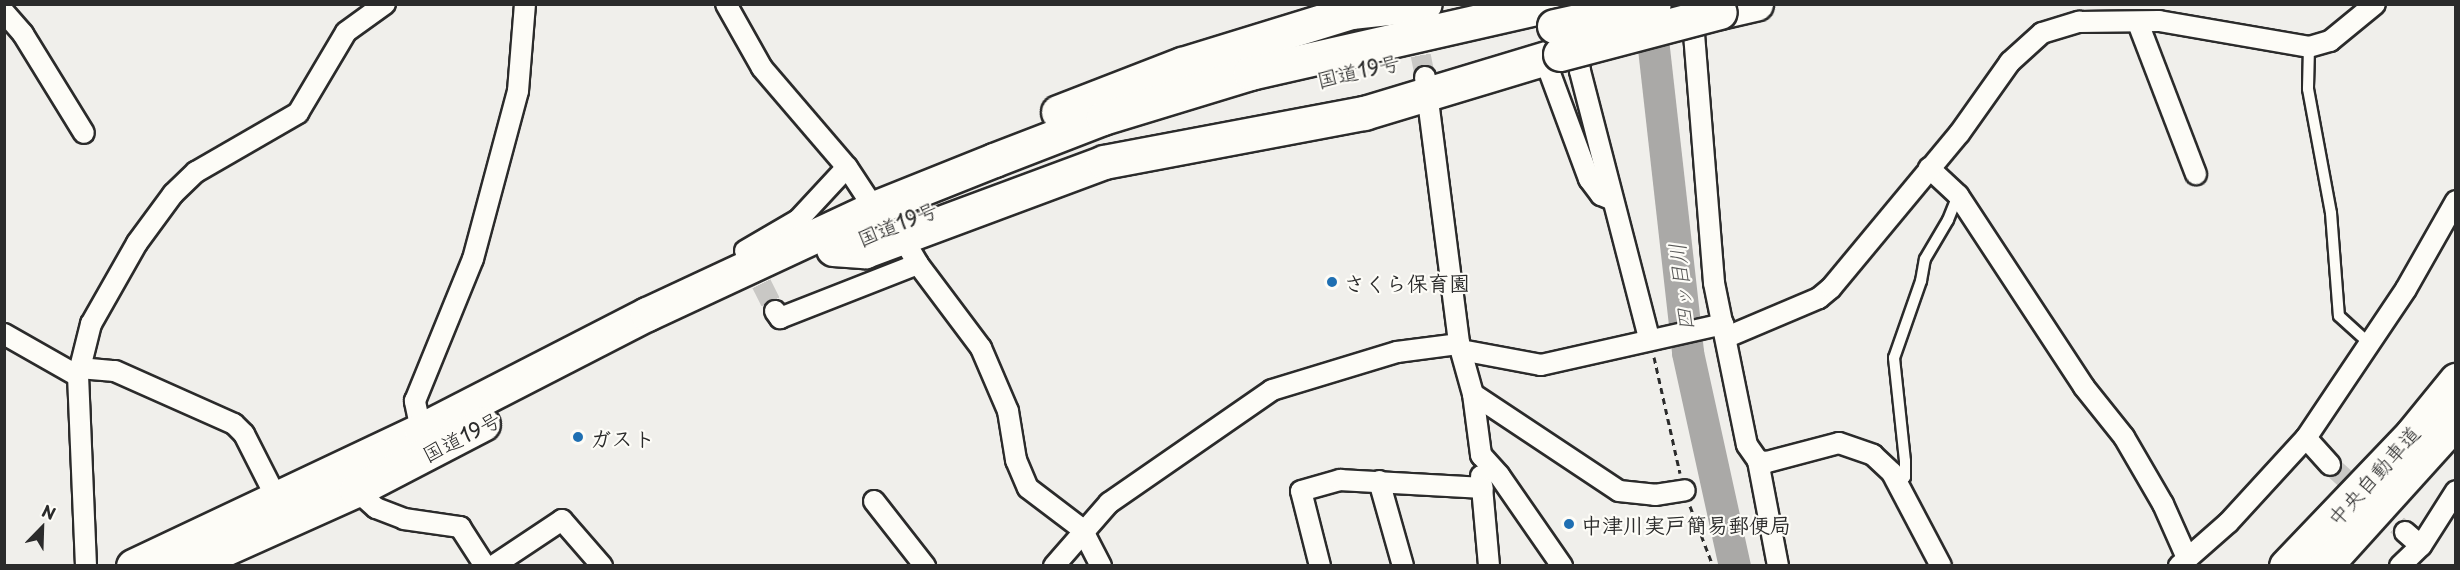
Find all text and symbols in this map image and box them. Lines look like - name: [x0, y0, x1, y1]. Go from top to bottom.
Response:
- street label: 国道19号: [1314, 48, 1402, 92]
- street label: 国道19号: [853, 195, 941, 251]
- water label: 四ッ目川: [1662, 242, 1698, 332]
- place label: さくら保育園: [1344, 269, 1470, 295]
- marker: さくら保育園: [1325, 275, 1339, 289]
- street label: 国道19号: [418, 406, 504, 466]
- street label: 中央自動車道: [2321, 420, 2425, 530]
- place label: ガスト: [590, 424, 653, 450]
- marker: ガスト: [571, 430, 585, 444]
- north arrow: [12, 498, 72, 558]
- text: N: [39, 498, 60, 525]
- place label: 中津川実戸簡易郵便局: [1581, 511, 1791, 537]
- marker: 中津川実戸簡易郵便局: [1562, 517, 1576, 531]

